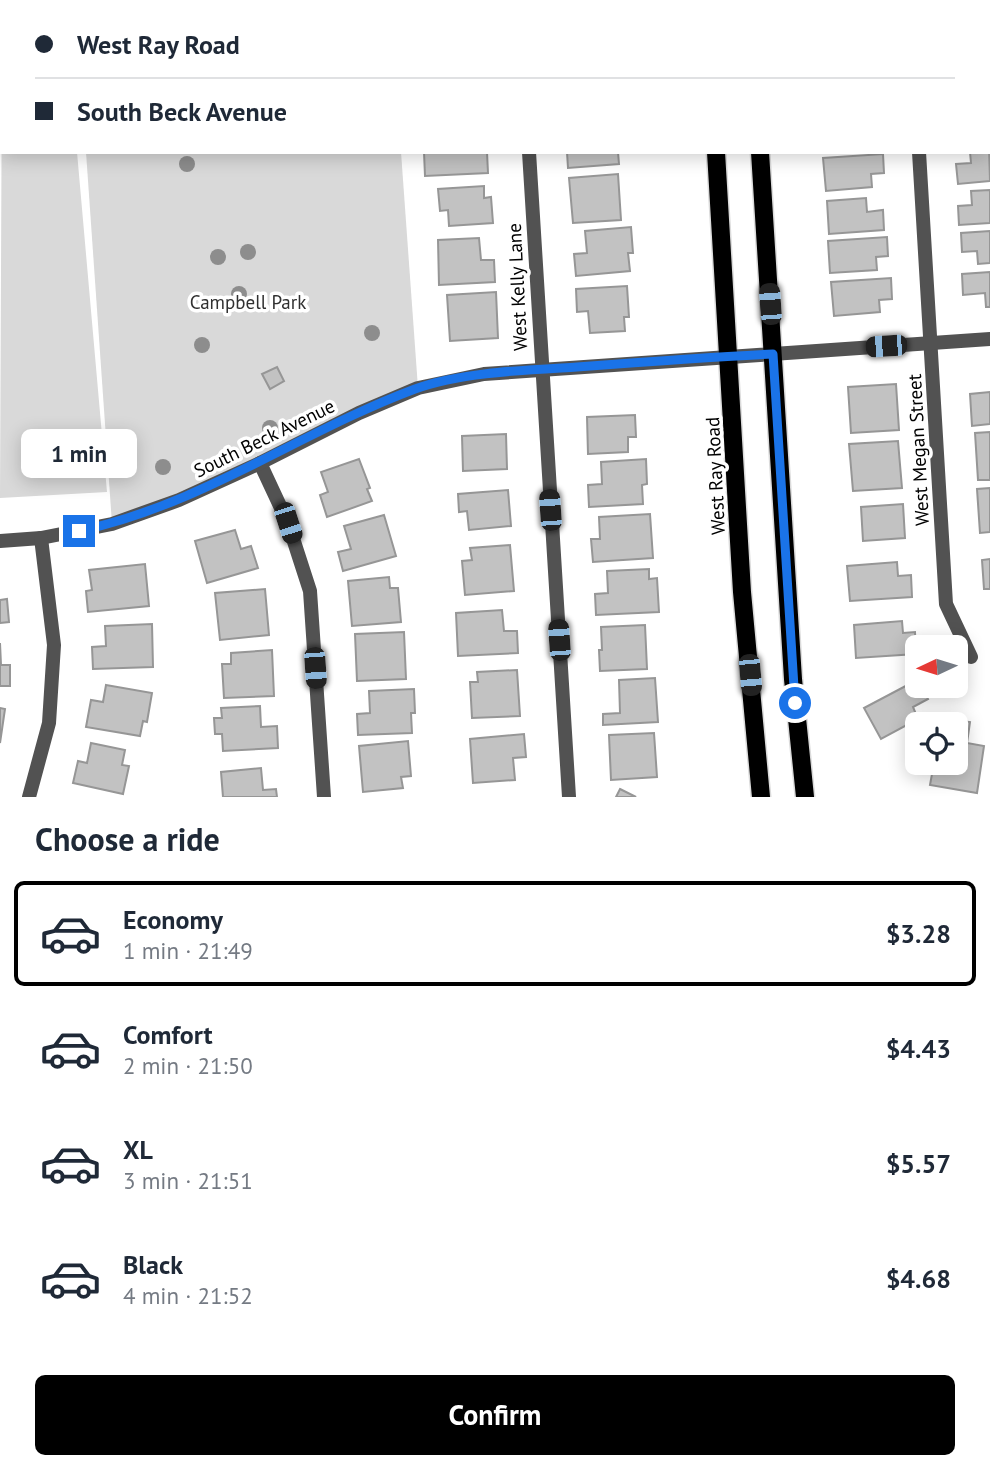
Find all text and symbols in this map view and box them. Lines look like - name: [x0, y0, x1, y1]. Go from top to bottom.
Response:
- text: West Ray Road: [77, 28, 240, 61]
- text: South Beck Avenue: [77, 95, 287, 128]
- street label: West Kelly Lane: [502, 223, 532, 351]
- car: [759, 282, 782, 326]
- park label: Campbell Park: [190, 290, 306, 314]
- car: [865, 334, 908, 358]
- street label: West Megan Street: [902, 373, 934, 527]
- street label: South Beck Avenue: [190, 393, 338, 483]
- street label: West Ray Road: [700, 416, 730, 536]
- callout: 1 min: [21, 430, 137, 478]
- text: 1 min: [51, 439, 107, 468]
- car: [539, 488, 562, 532]
- car: [272, 500, 305, 546]
- route end: [63, 515, 95, 547]
- car: [548, 618, 571, 662]
- north arrow: [905, 635, 968, 698]
- map controls: [905, 635, 968, 775]
- car: [304, 646, 327, 690]
- car: [738, 653, 763, 697]
- route start: [779, 687, 811, 719]
- button: locate: [905, 712, 968, 775]
- text: Choose a ride: [35, 818, 220, 860]
- icon: car: [39, 902, 102, 965]
- text: Economy: [123, 903, 223, 936]
- text: $3.28: [886, 917, 951, 950]
- text: 1 min · 21:49: [123, 936, 253, 965]
- icon: car: [39, 1017, 102, 1080]
- text: Comfort: [123, 1018, 213, 1051]
- text: $4.43: [886, 1032, 951, 1065]
- text: 2 min · 21:50: [123, 1051, 253, 1080]
- icon: car: [39, 1132, 102, 1195]
- text: XL: [123, 1133, 153, 1166]
- text: $5.57: [886, 1147, 951, 1180]
- text: 3 min · 21:51: [123, 1166, 253, 1195]
- icon: car: [39, 1247, 102, 1310]
- text: Black: [123, 1248, 183, 1281]
- text: $4.68: [886, 1262, 951, 1295]
- text: 4 min · 21:52: [123, 1281, 253, 1310]
- button: Confirm: [35, 1375, 955, 1455]

